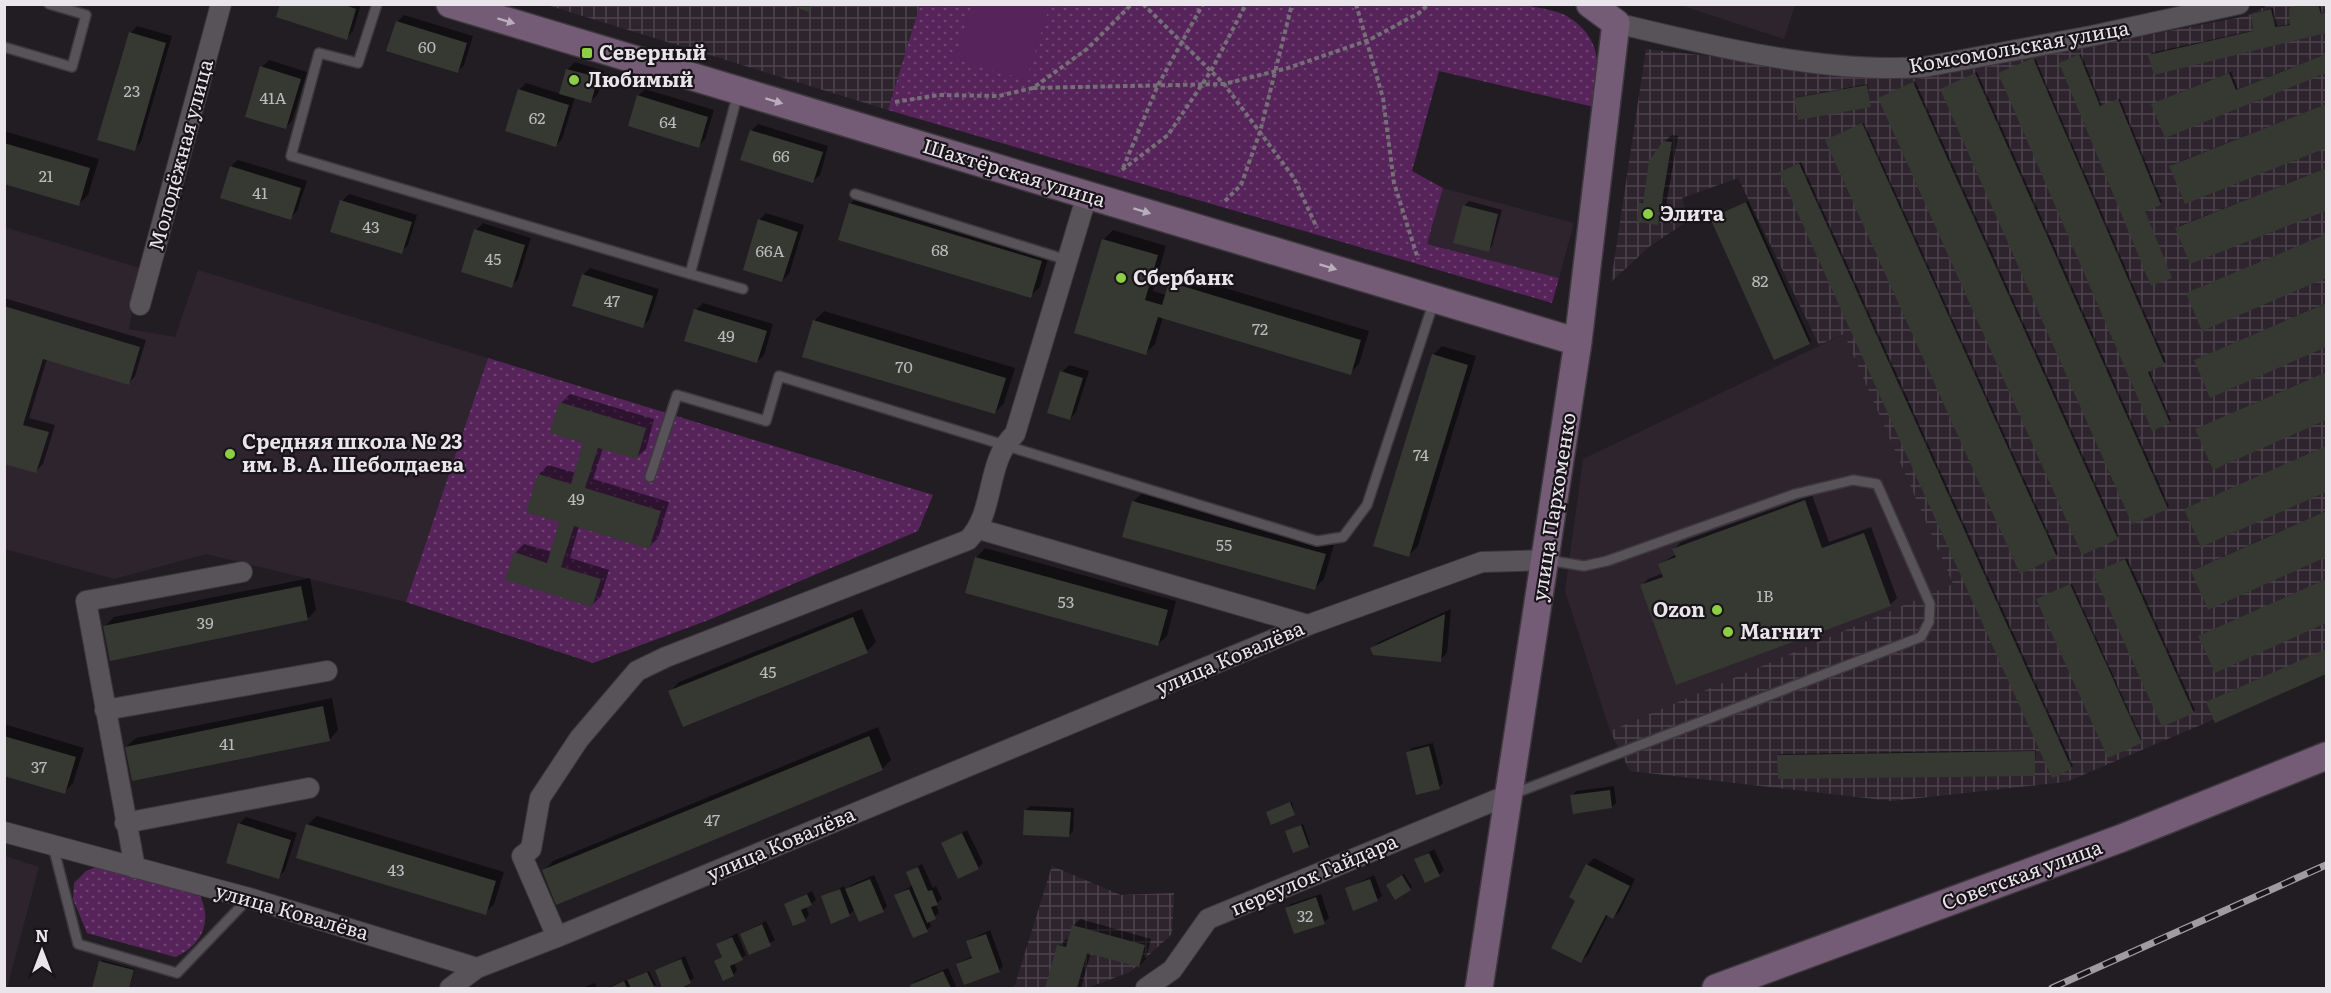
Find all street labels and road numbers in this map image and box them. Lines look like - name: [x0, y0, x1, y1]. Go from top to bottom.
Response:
- street label: Комсомольская улица: [1906, 11, 2131, 79]
- street label: Молодёжная улица: [139, 55, 219, 253]
- street label: Шахтёрская улица: [919, 129, 1110, 213]
- street label: улица Пархоменко: [1522, 410, 1582, 603]
- street label: улица Ковалёва: [1150, 611, 1308, 701]
- street label: улица Ковалёва: [701, 797, 859, 887]
- street label: переулок Гайдара: [1225, 824, 1402, 922]
- street label: Советская улица: [1937, 830, 2106, 916]
- street label: улица Ковалёва: [212, 874, 373, 946]

